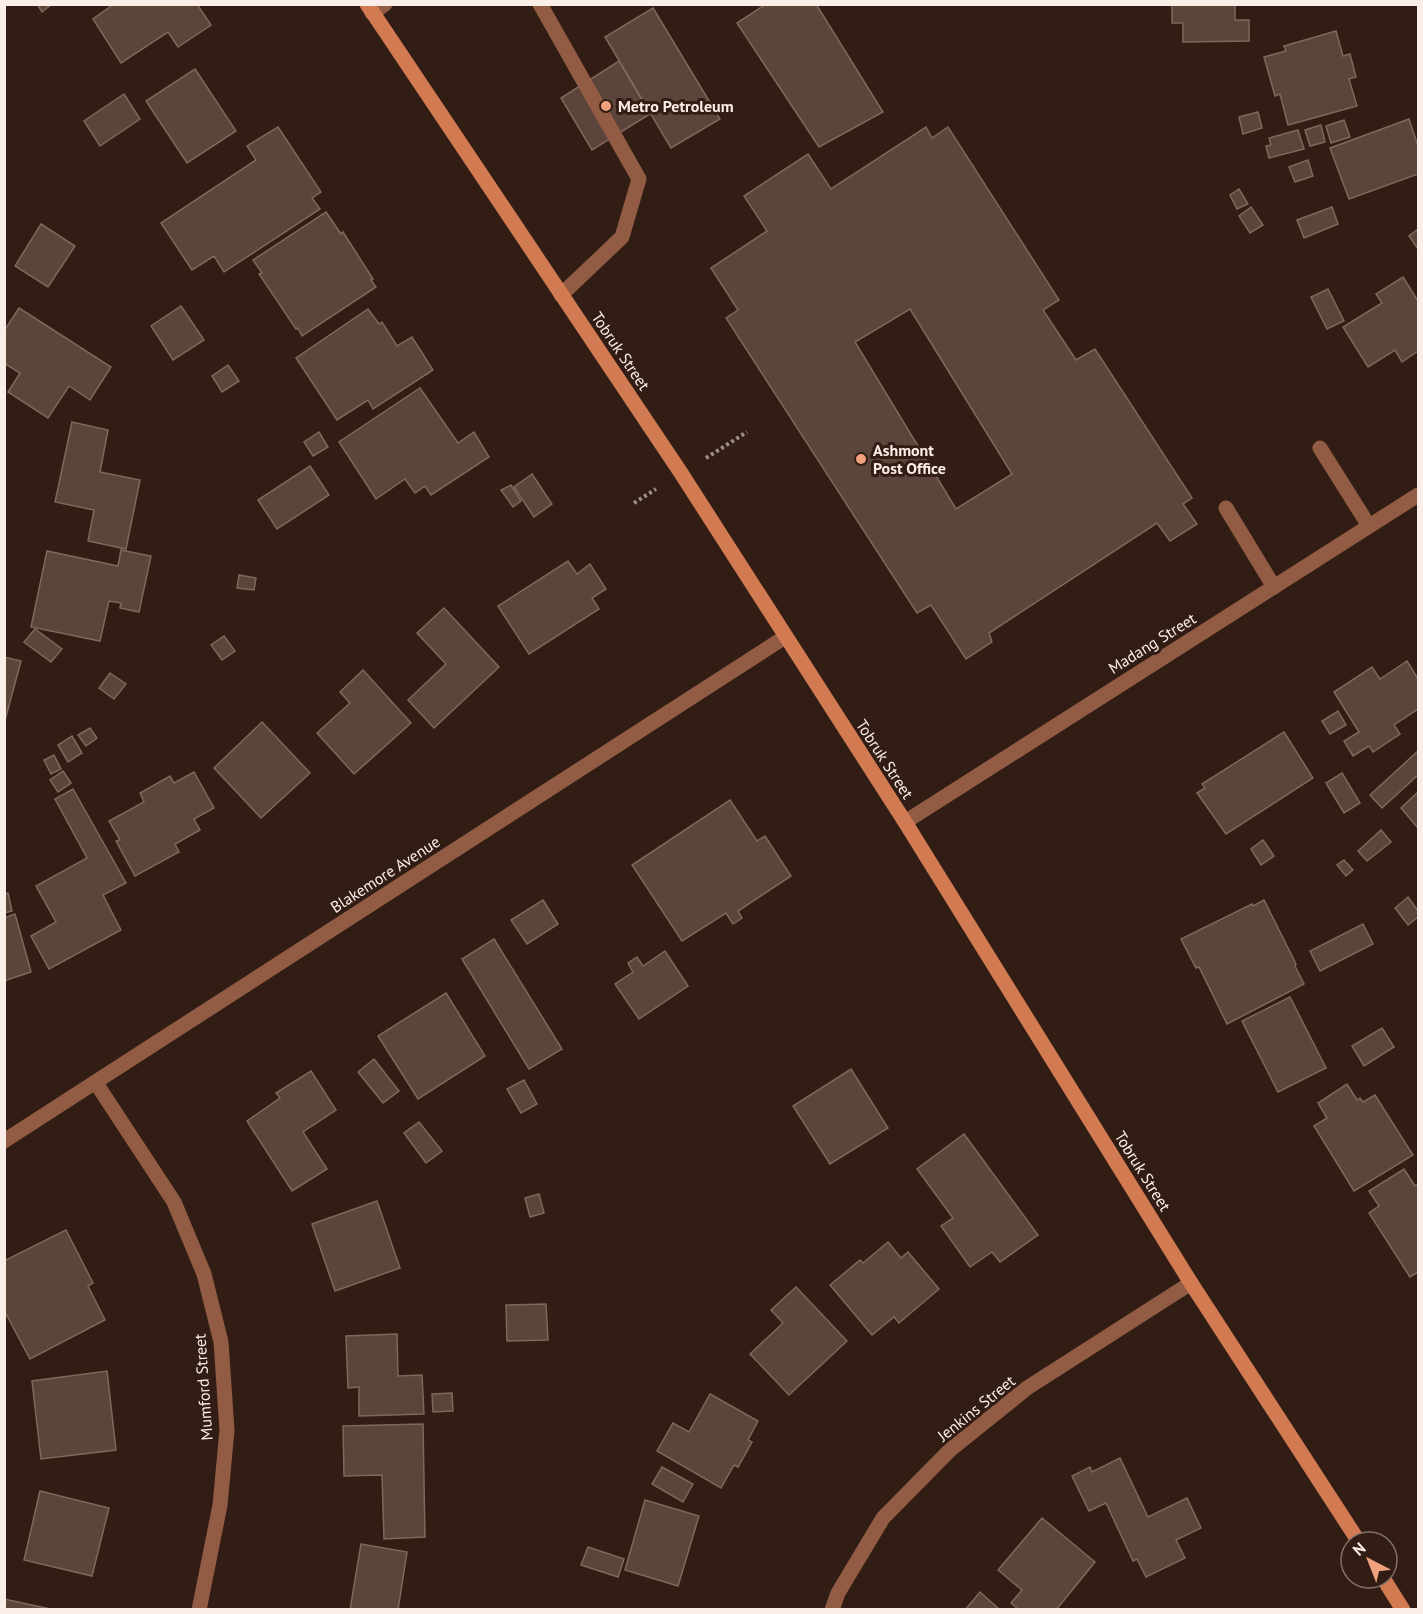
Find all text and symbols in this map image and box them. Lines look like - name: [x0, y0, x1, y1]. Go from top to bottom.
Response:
- place label: Metro Petroleum: [618, 96, 734, 116]
- marker: Metro Petroleum: [599, 99, 613, 113]
- street label: Tobruk Street: [587, 308, 655, 395]
- place label: Ashmont Post Office: [873, 440, 946, 478]
- marker: Ashmont Post Office: [854, 452, 868, 466]
- street label: Madang Street: [1104, 608, 1200, 678]
- street label: Tobruk Street: [852, 716, 918, 803]
- street label: Blakemore Avenue: [327, 831, 443, 917]
- street label: Tobruk Street: [1111, 1127, 1176, 1215]
- street label: Mumford Street: [189, 1332, 217, 1441]
- street label: Jenkins Street: [932, 1370, 1019, 1446]
- north arrow: [1339, 1530, 1399, 1590]
- text: N: [1348, 1538, 1370, 1560]

